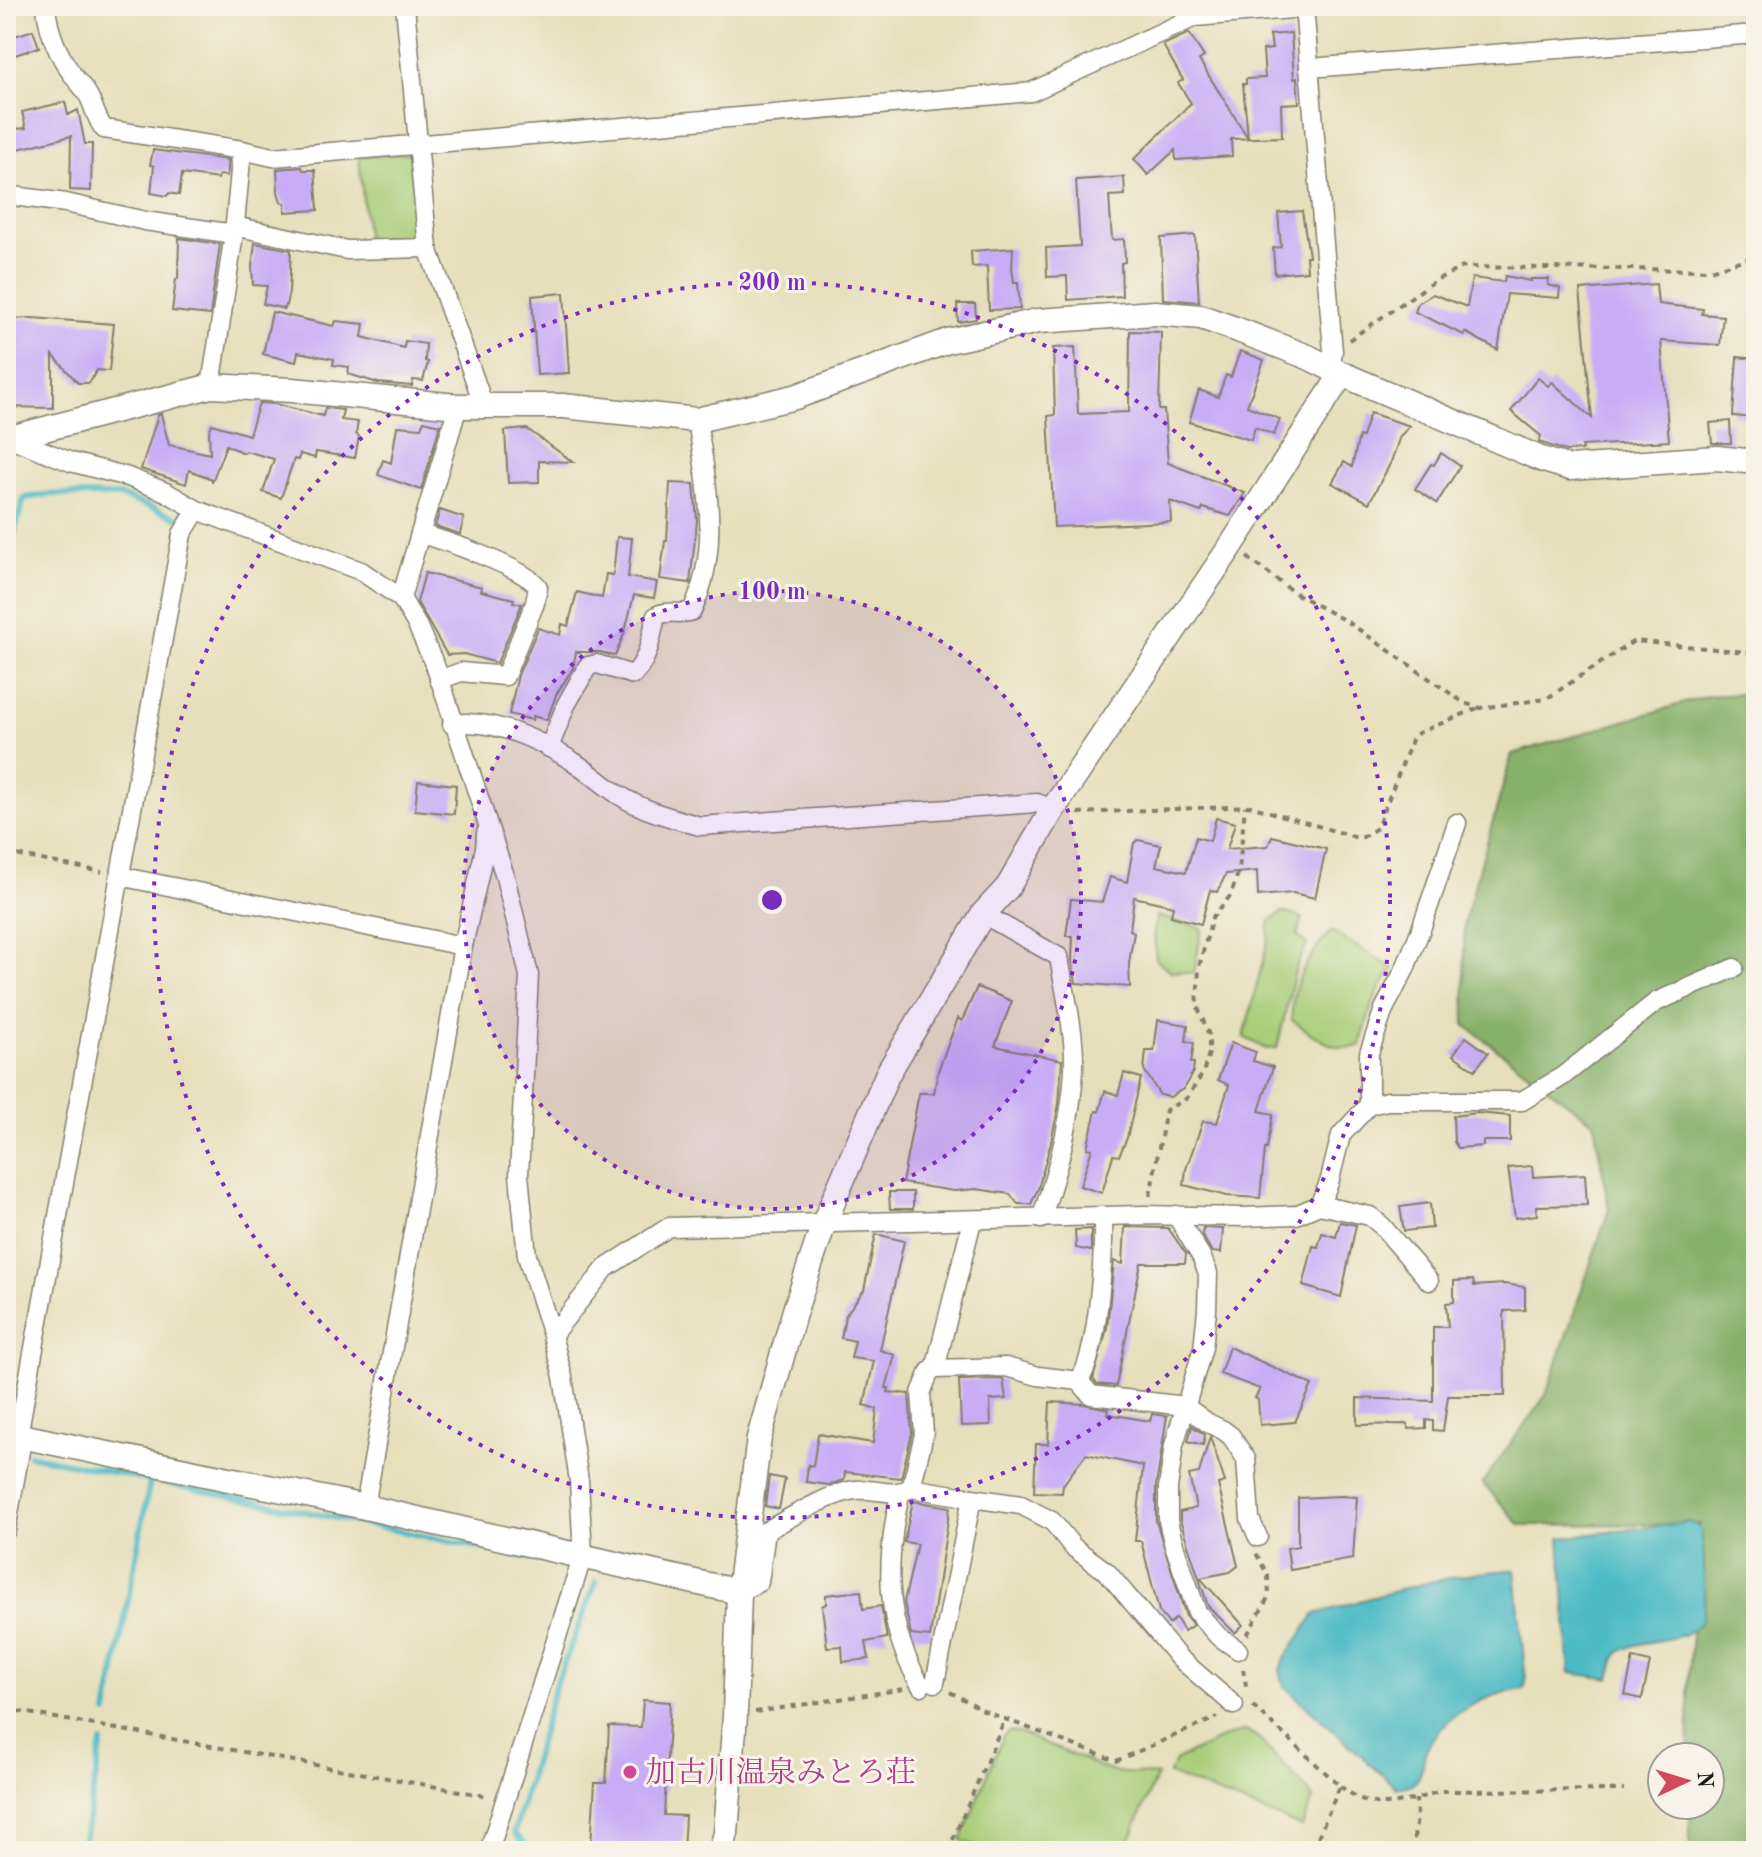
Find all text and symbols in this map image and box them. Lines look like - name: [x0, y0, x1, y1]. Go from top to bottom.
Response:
- text: 200 m: [738, 272, 806, 296]
- text: 100 m: [738, 581, 806, 605]
- centre of rings: [758, 886, 786, 914]
- north arrow: [1646, 1741, 1726, 1821]
- place label: 加古川温泉みとろ荘: [646, 1756, 916, 1789]
- marker: 加古川温泉みとろ荘: [621, 1763, 639, 1781]
- text: N: [1692, 1771, 1716, 1789]

